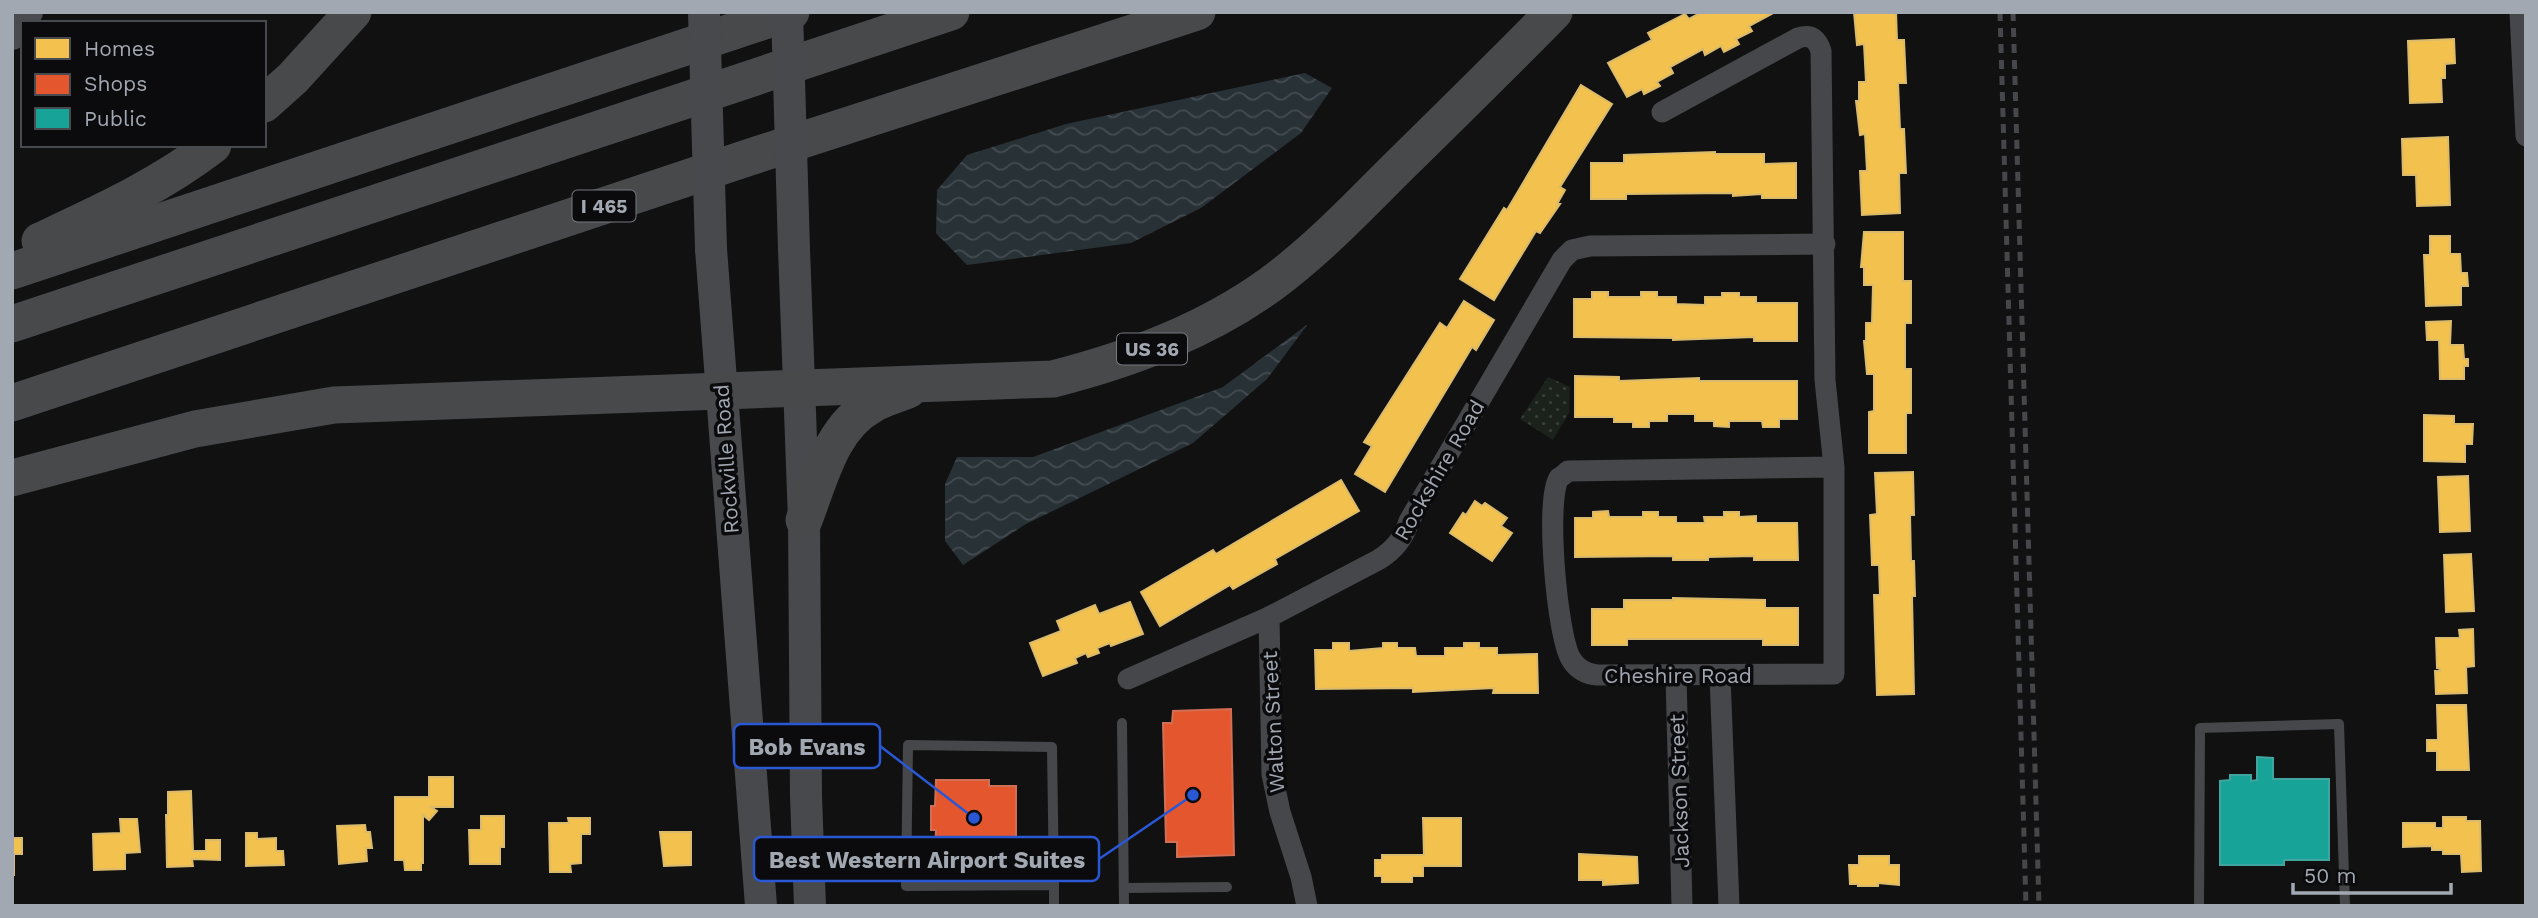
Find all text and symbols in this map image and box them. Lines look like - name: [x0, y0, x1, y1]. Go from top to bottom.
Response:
- legend: [21, 21, 266, 147]
- text: Homes: [84, 36, 155, 61]
- text: Shops: [84, 71, 147, 96]
- text: Public: [84, 106, 147, 131]
- road number: I 465: [572, 190, 636, 222]
- road number: US 36: [1117, 334, 1187, 364]
- street label: Rockville Road: [708, 383, 744, 535]
- street label: Rockshire Road: [1389, 395, 1489, 545]
- street label: Walton Street: [1257, 650, 1289, 794]
- street label: Cheshire Road: [1604, 663, 1752, 688]
- street label: Jackson Street: [1664, 713, 1694, 868]
- callout: Bob Evans: [734, 724, 880, 768]
- text: Bob Evans: [748, 734, 866, 761]
- callout: Best Western Airport Suites: [754, 837, 1099, 881]
- text: Best Western Airport Suites: [769, 847, 1085, 874]
- scale bar: [2293, 852, 2450, 896]
- text: 50 m: [2304, 863, 2356, 888]

